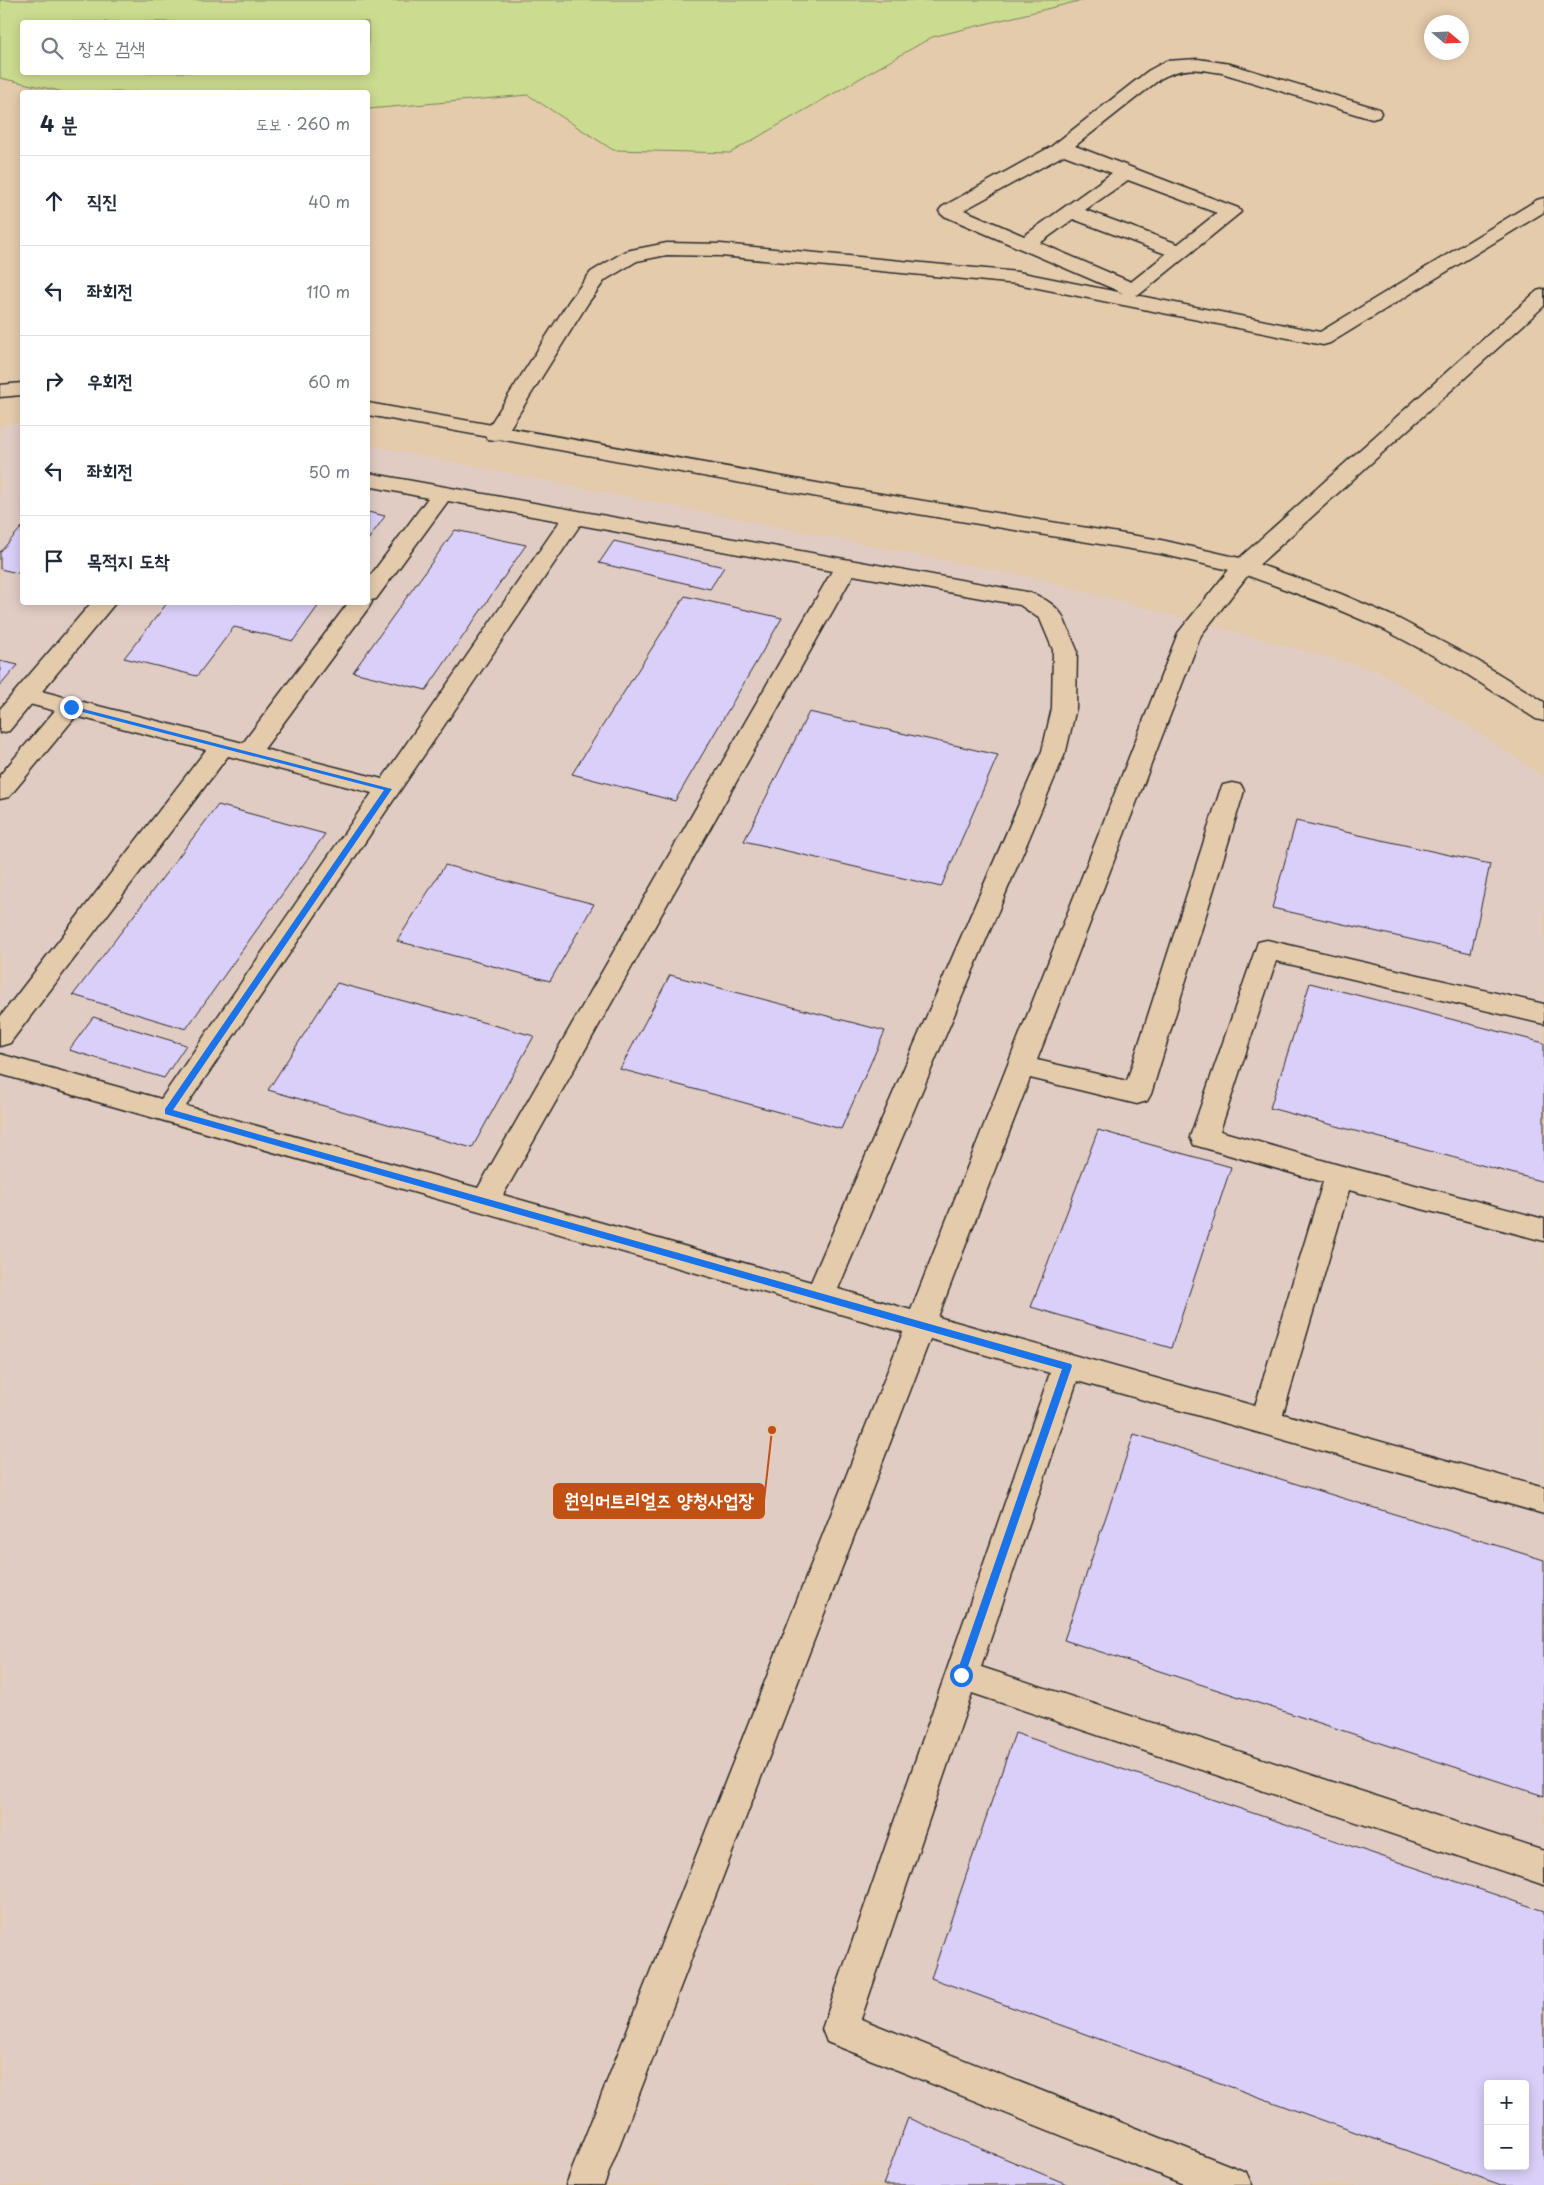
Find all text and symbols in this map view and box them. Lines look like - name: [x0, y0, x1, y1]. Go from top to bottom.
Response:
- north arrow: [1424, 15, 1469, 60]
- search box: [20, 20, 370, 75]
- text: 장소 검색: [78, 33, 145, 61]
- icon: search: [38, 34, 66, 62]
- text: 4 분: [40, 107, 78, 139]
- text: 도보 · 260 m: [256, 111, 350, 135]
- text: 직진: [87, 186, 118, 214]
- icon: ahead: [40, 187, 68, 215]
- text: 40 m: [308, 189, 350, 213]
- text: 좌회전: [87, 276, 133, 304]
- icon: left: [40, 277, 68, 305]
- text: 110 m: [307, 279, 350, 303]
- text: 우회전: [87, 366, 133, 394]
- icon: right: [40, 367, 68, 395]
- text: 60 m: [308, 369, 350, 393]
- text: 좌회전: [87, 456, 133, 484]
- icon: left: [40, 457, 68, 485]
- text: 50 m: [309, 459, 350, 483]
- text: 목적지 도착: [87, 546, 170, 574]
- icon: arrive: [40, 547, 68, 575]
- route end: [60, 696, 83, 719]
- callout: 원익머트리얼즈 양청사업장: [554, 1484, 764, 1518]
- text: 원익머트리얼즈 양청사업장: [564, 1485, 754, 1513]
- route start: [950, 1664, 973, 1687]
- map controls: [1484, 2080, 1529, 2170]
- button: +: [1484, 2080, 1529, 2125]
- button: −: [1484, 2125, 1529, 2170]

